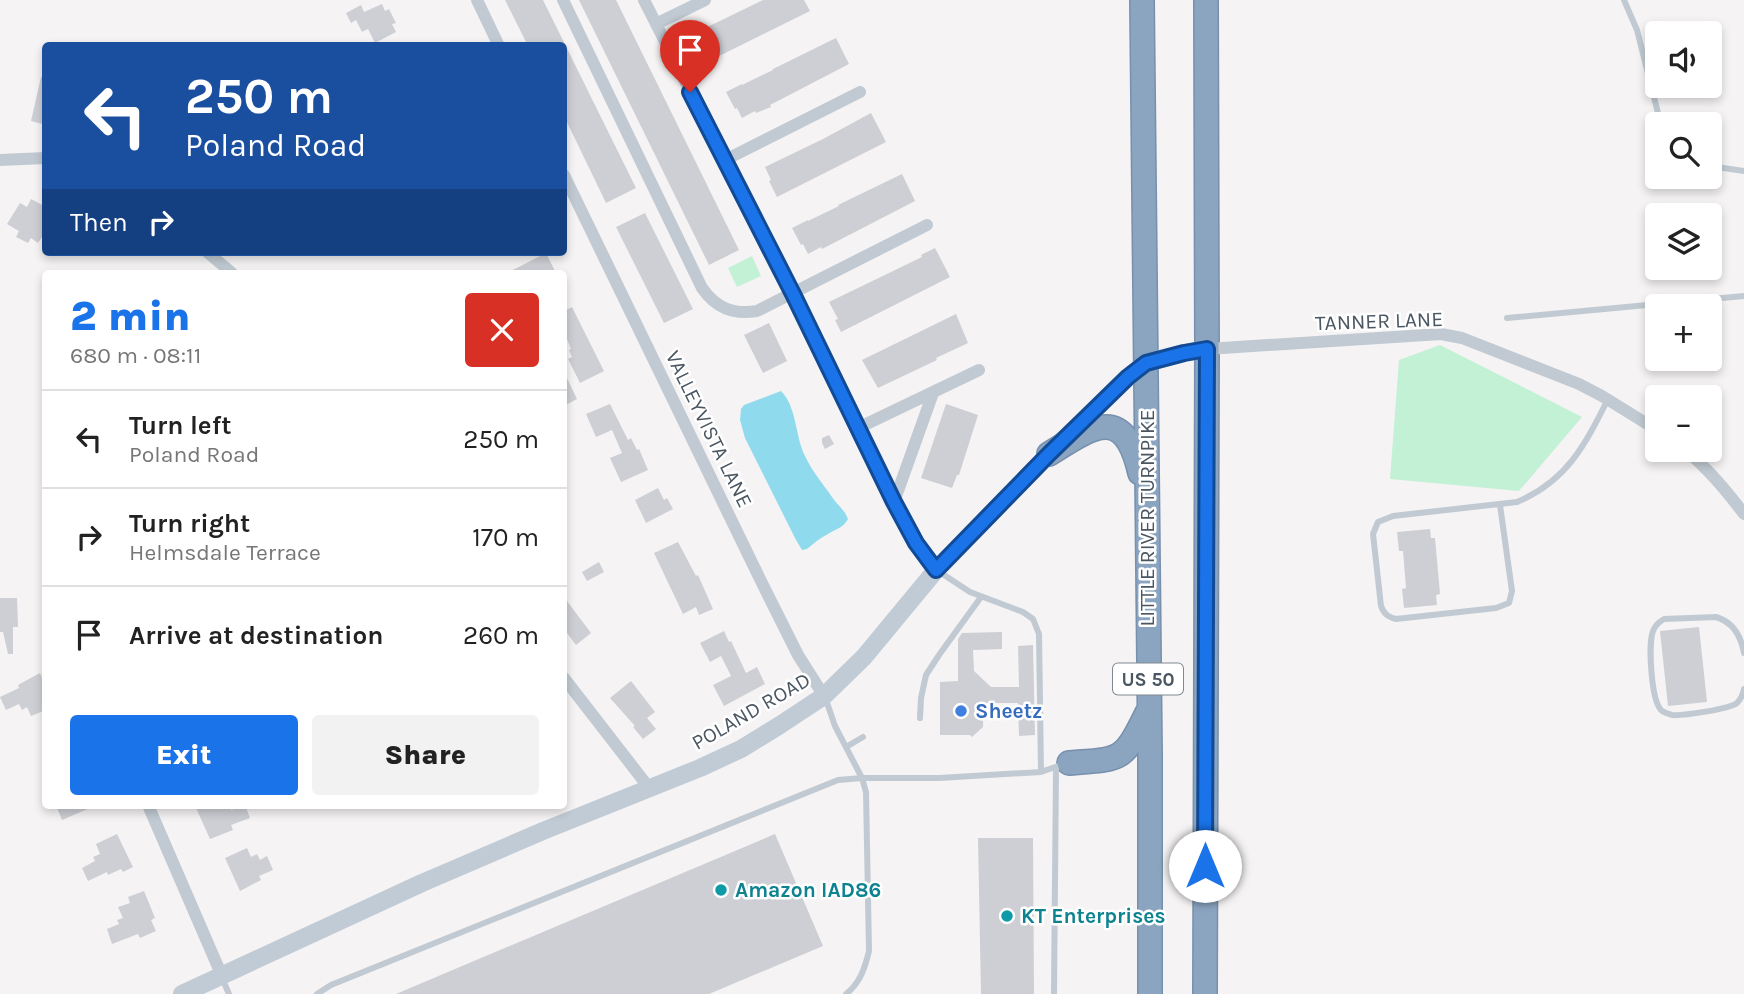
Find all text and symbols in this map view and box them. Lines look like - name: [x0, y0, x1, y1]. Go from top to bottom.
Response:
- pin: [660, 20, 720, 92]
- map controls: [1645, 21, 1722, 462]
- button: sound: [1645, 21, 1722, 98]
- icon: arrive: [671, 31, 709, 69]
- text: 250 m: [185, 68, 333, 125]
- icon: left: [70, 70, 161, 161]
- button: search: [1645, 112, 1722, 189]
- text: Poland Road: [185, 127, 366, 164]
- icon: right: [142, 203, 180, 241]
- button: layers: [1645, 203, 1722, 280]
- text: Then: [70, 207, 128, 238]
- text: 2 min: [70, 291, 190, 341]
- button: close: [465, 293, 539, 367]
- button: +: [1645, 294, 1722, 371]
- street label: TANNER LANE: [1315, 307, 1443, 335]
- text: 680 m · 08:11: [70, 342, 201, 369]
- street label: VALLEYVISTA LANE: [661, 347, 757, 511]
- button: −: [1645, 385, 1722, 462]
- street label: LITTLE RIVER TURNPIKE: [1135, 409, 1159, 627]
- text: Turn left: [129, 410, 231, 441]
- icon: left: [70, 420, 108, 458]
- text: 250 m: [463, 424, 539, 455]
- text: Poland Road: [129, 441, 259, 468]
- text: Turn right: [129, 508, 250, 539]
- icon: right: [70, 518, 108, 556]
- text: 170 m: [472, 522, 539, 553]
- text: Helmsdale Terrace: [129, 539, 321, 566]
- icon: arrive: [70, 616, 108, 654]
- text: Arrive at destination: [129, 620, 383, 651]
- text: 260 m: [463, 620, 539, 651]
- road number: US 50: [1113, 664, 1183, 694]
- street label: POLAND ROAD: [688, 667, 814, 755]
- place label: Sheetz: [975, 699, 1042, 723]
- marker: Sheetz: [953, 703, 969, 719]
- button: Exit: [70, 715, 298, 795]
- button: Share: [312, 715, 539, 795]
- position arrow: [1168, 829, 1242, 903]
- place label: Amazon IAD86: [735, 878, 881, 902]
- marker: Amazon IAD86: [713, 882, 729, 898]
- place label: KT Enterprises: [1021, 904, 1166, 928]
- marker: KT Enterprises: [999, 908, 1015, 924]

